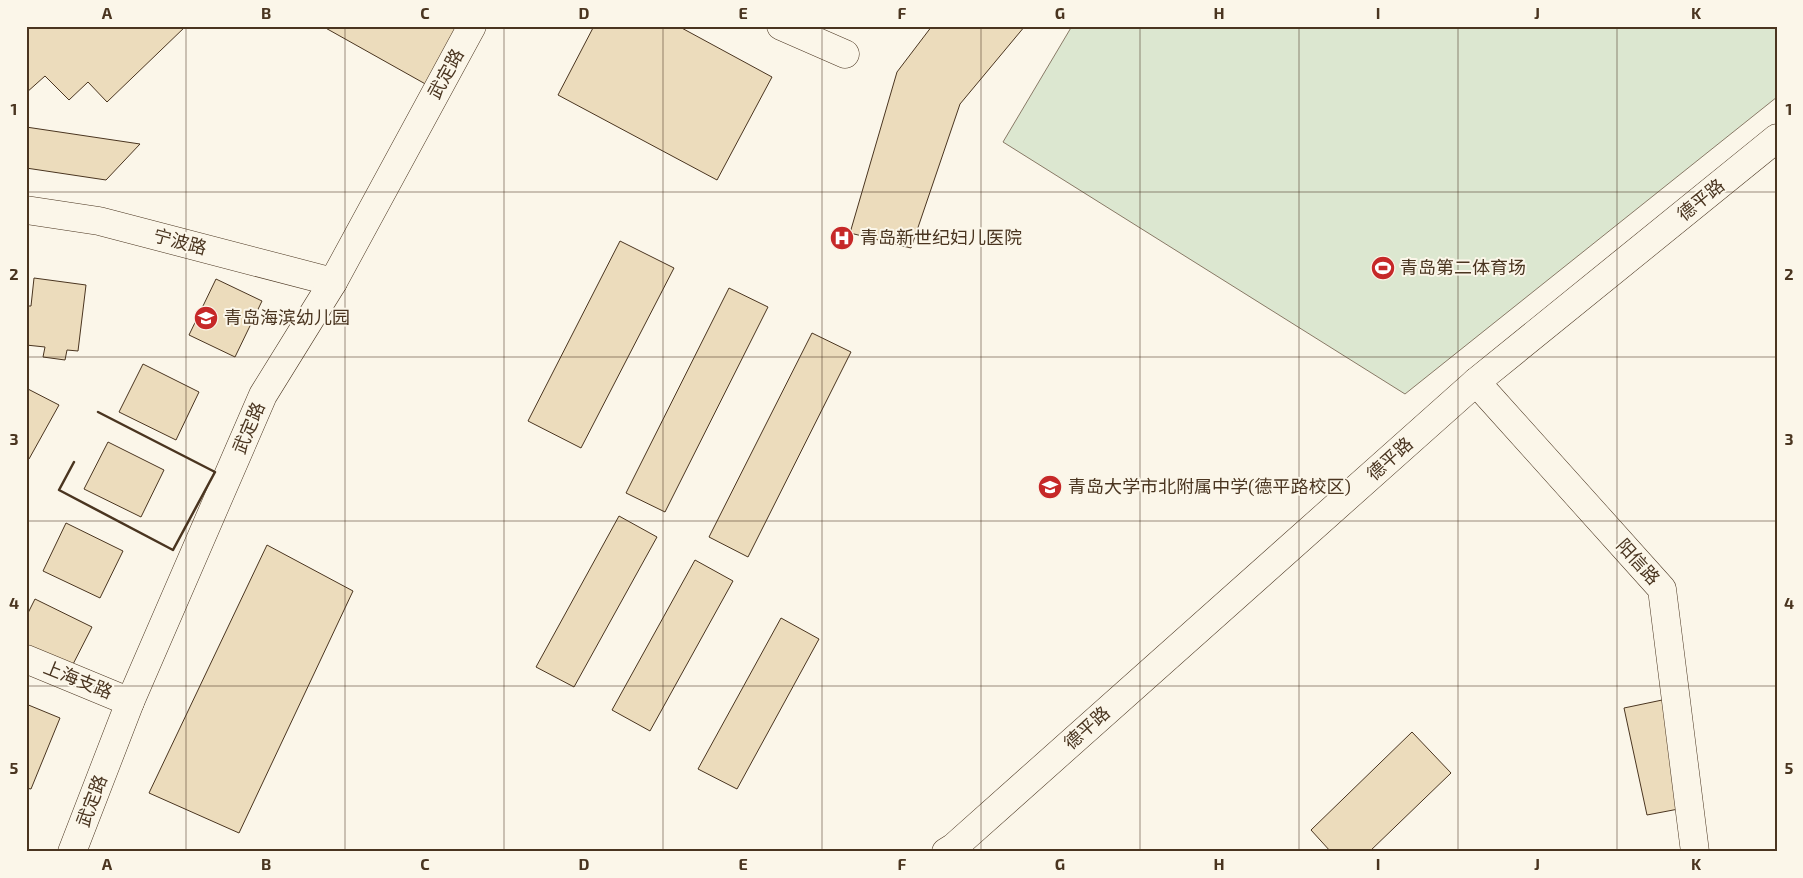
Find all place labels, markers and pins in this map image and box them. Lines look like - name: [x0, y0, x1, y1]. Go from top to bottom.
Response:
- hospital icon: 青岛新世纪妇儿医院: [829, 225, 855, 251]
- place label: 青岛新世纪妇儿医院: [860, 226, 1022, 248]
- sports icon: 青岛第二体育场: [1370, 255, 1396, 281]
- place label: 青岛第二体育场: [1400, 256, 1526, 278]
- school or university icon: 青岛海滨幼儿园: [193, 305, 219, 331]
- place label: 青岛海滨幼儿园: [224, 306, 350, 328]
- school or university icon: 青岛大学市北附属中学(德平路校区): [1037, 474, 1063, 500]
- place label: 青岛大学市北附属中学(德平路校区): [1068, 475, 1351, 497]

